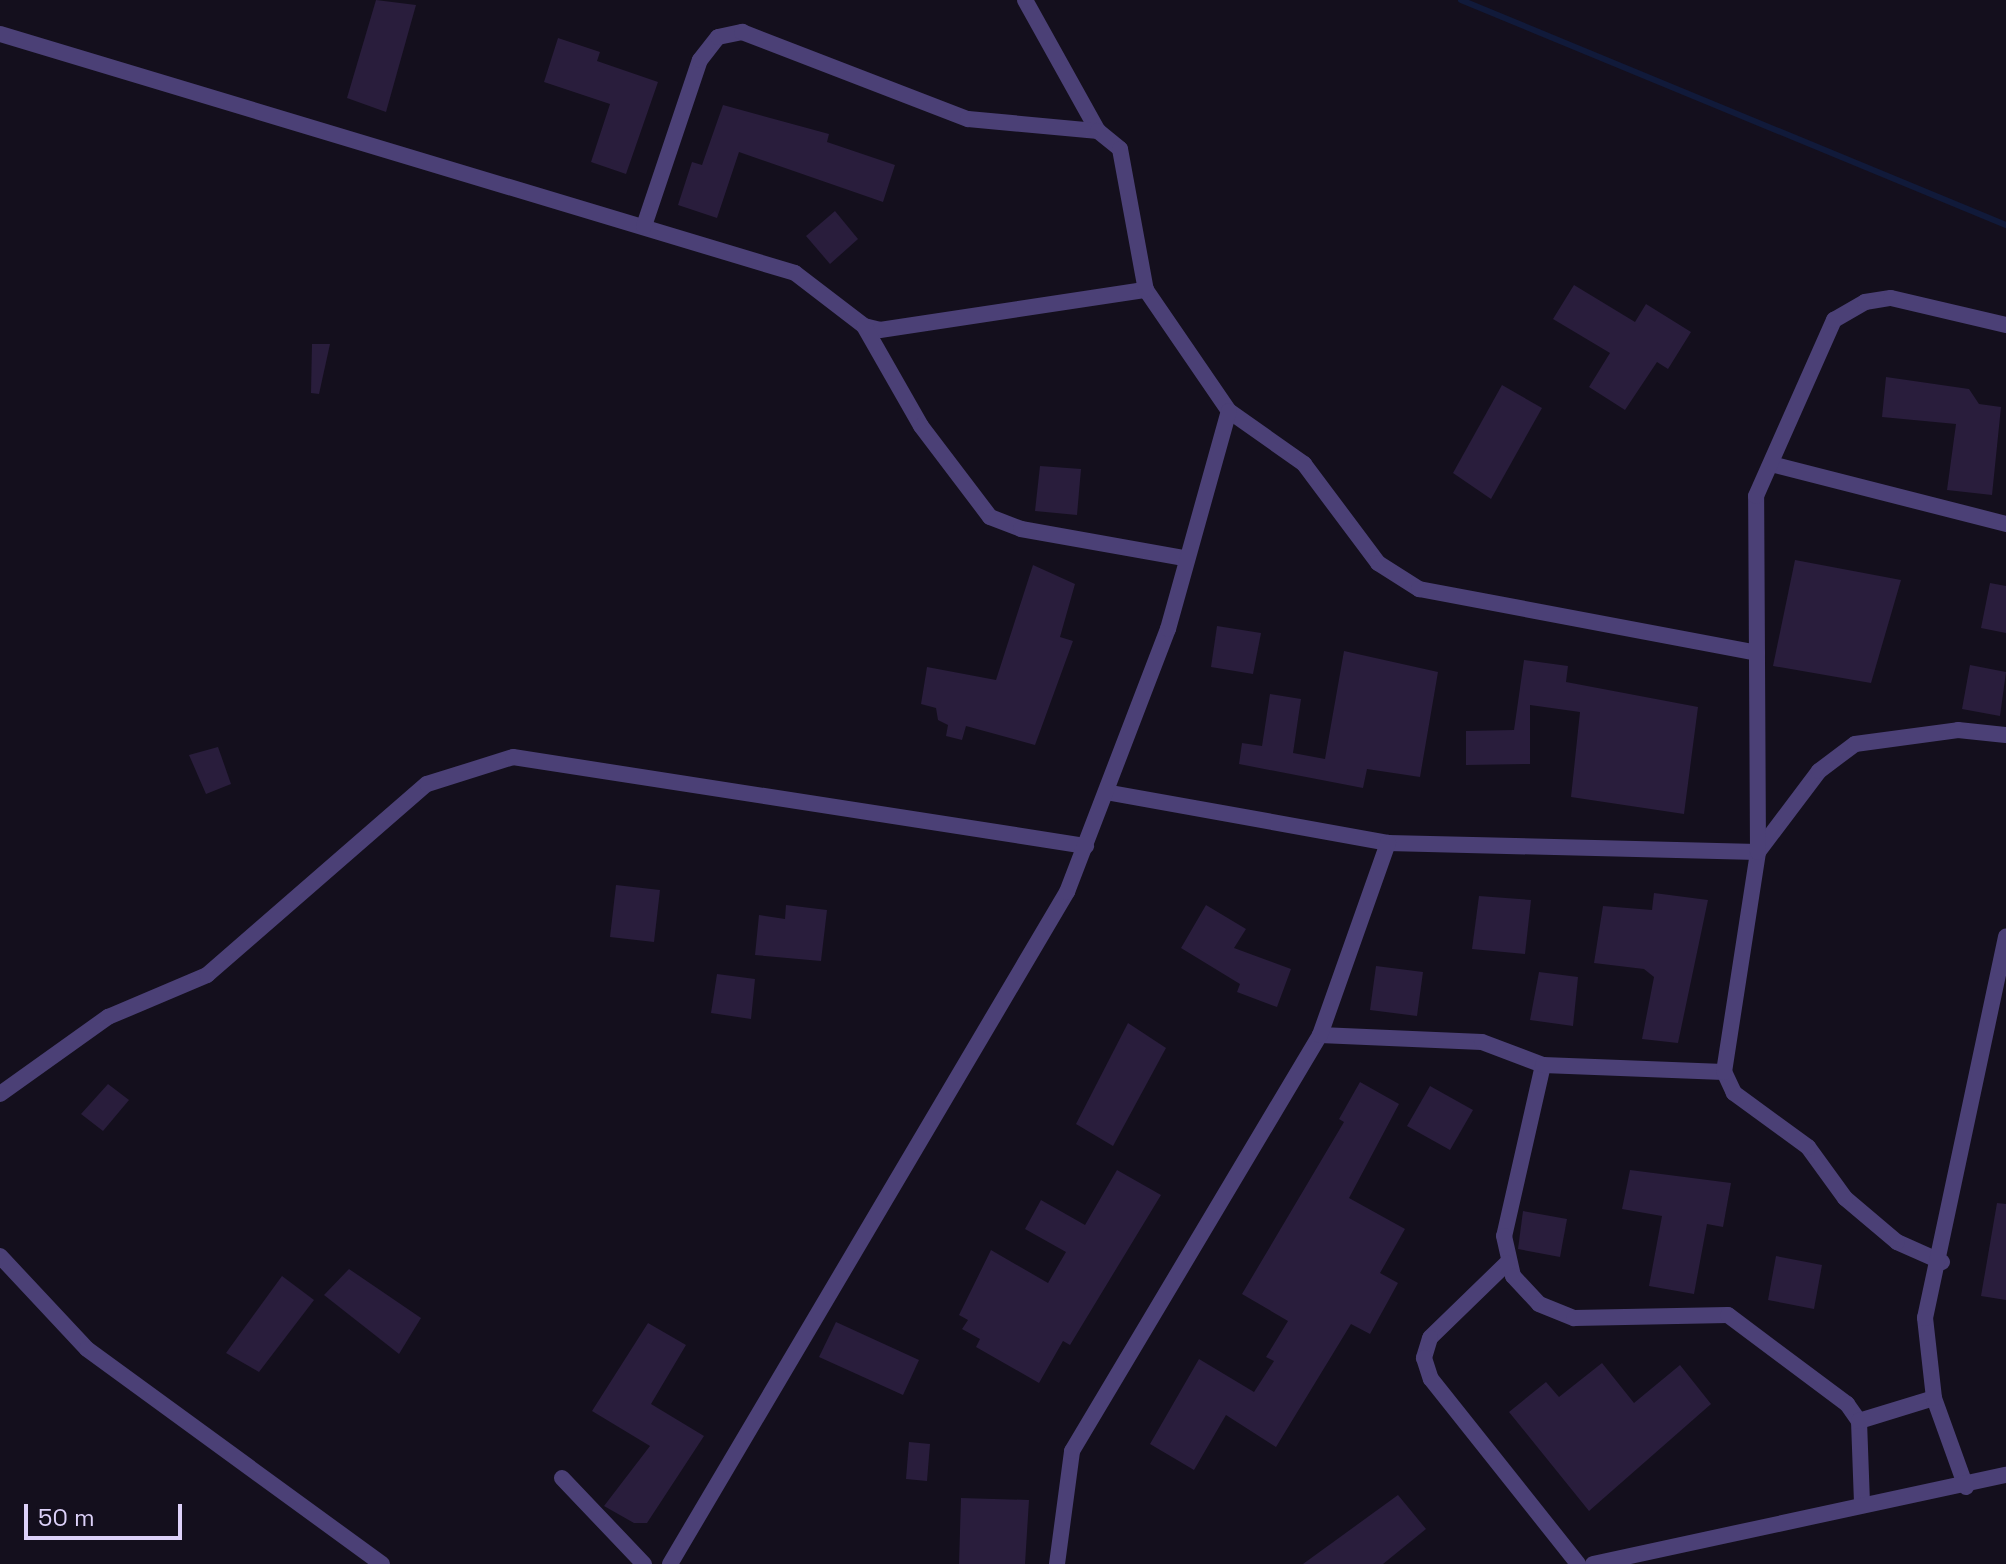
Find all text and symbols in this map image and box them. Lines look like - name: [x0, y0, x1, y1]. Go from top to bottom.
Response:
- scale bar: [28, 1488, 186, 1538]
- text: 50 m: [38, 1502, 95, 1533]

